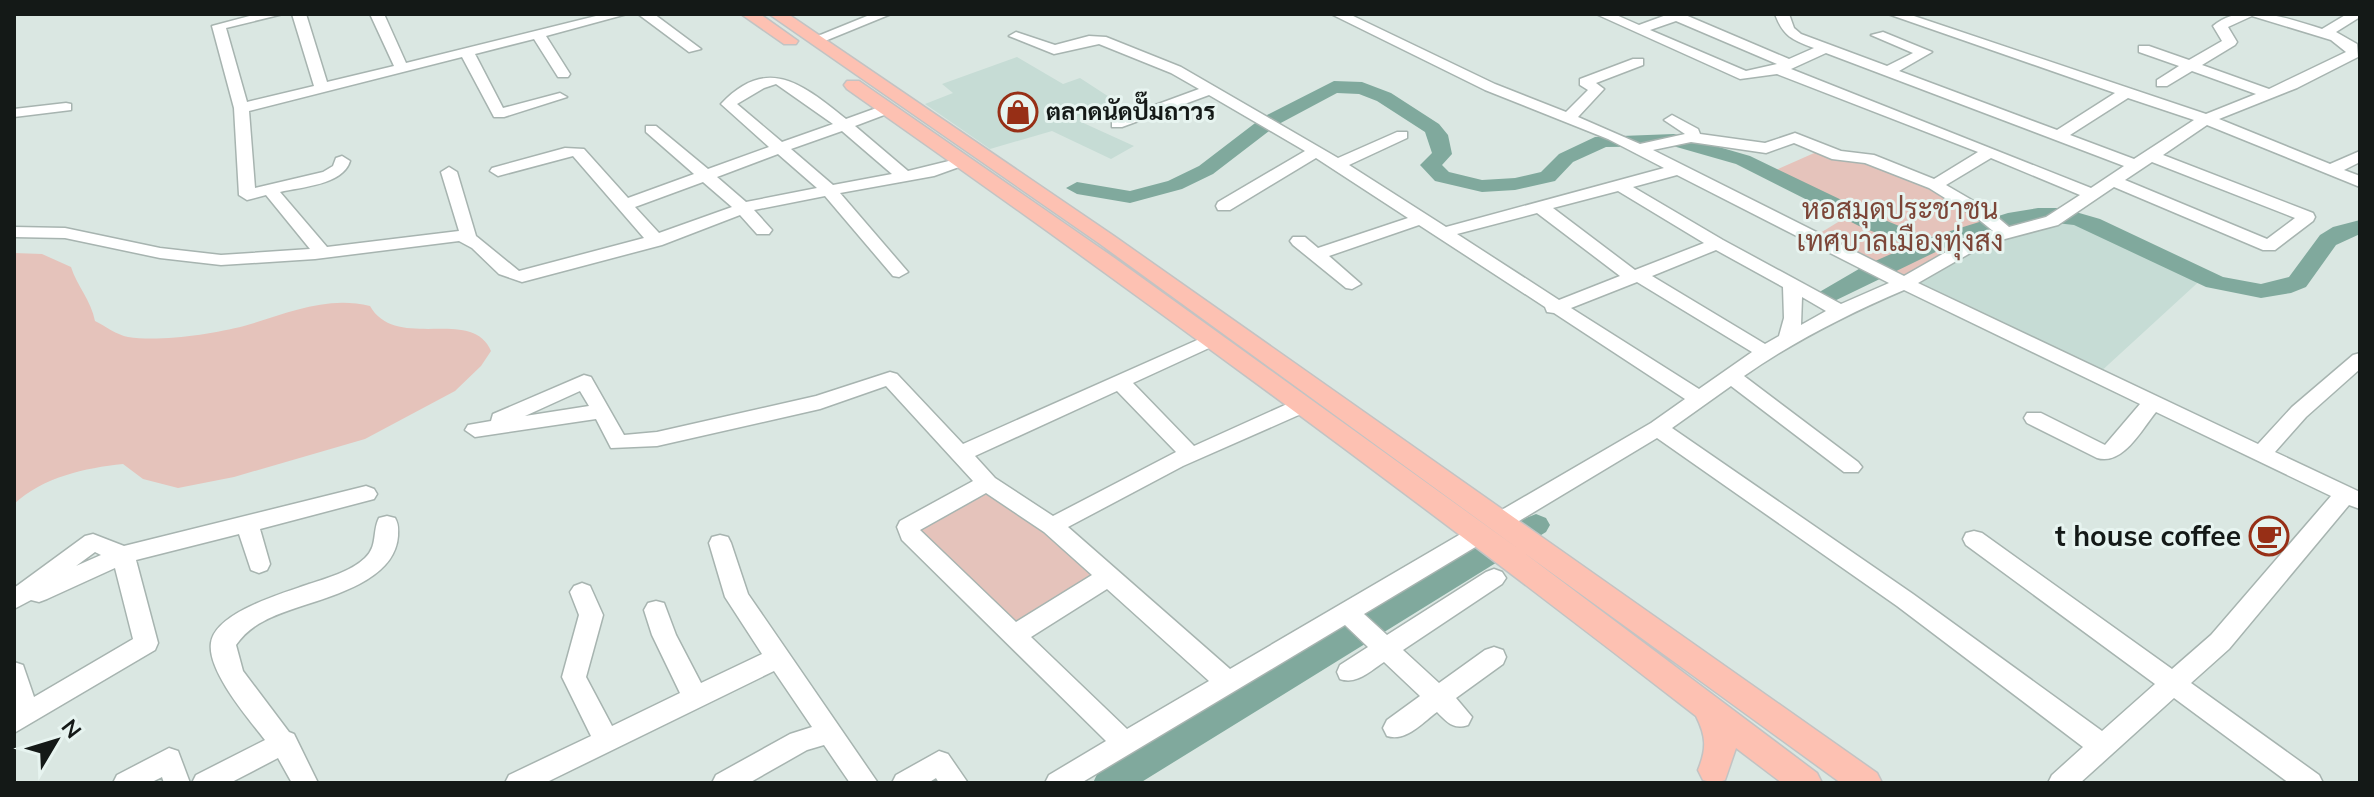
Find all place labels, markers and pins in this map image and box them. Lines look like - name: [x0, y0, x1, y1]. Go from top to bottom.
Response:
- shop icon: ตลาดนัดปั๊มถาวร: [997, 91, 1039, 133]
- place label: ตลาดนัดปั๊มถาวร: [1046, 91, 1215, 126]
- cafe icon: t house coffee: [2248, 515, 2290, 557]
- place label: t house coffee: [2055, 518, 2241, 553]

